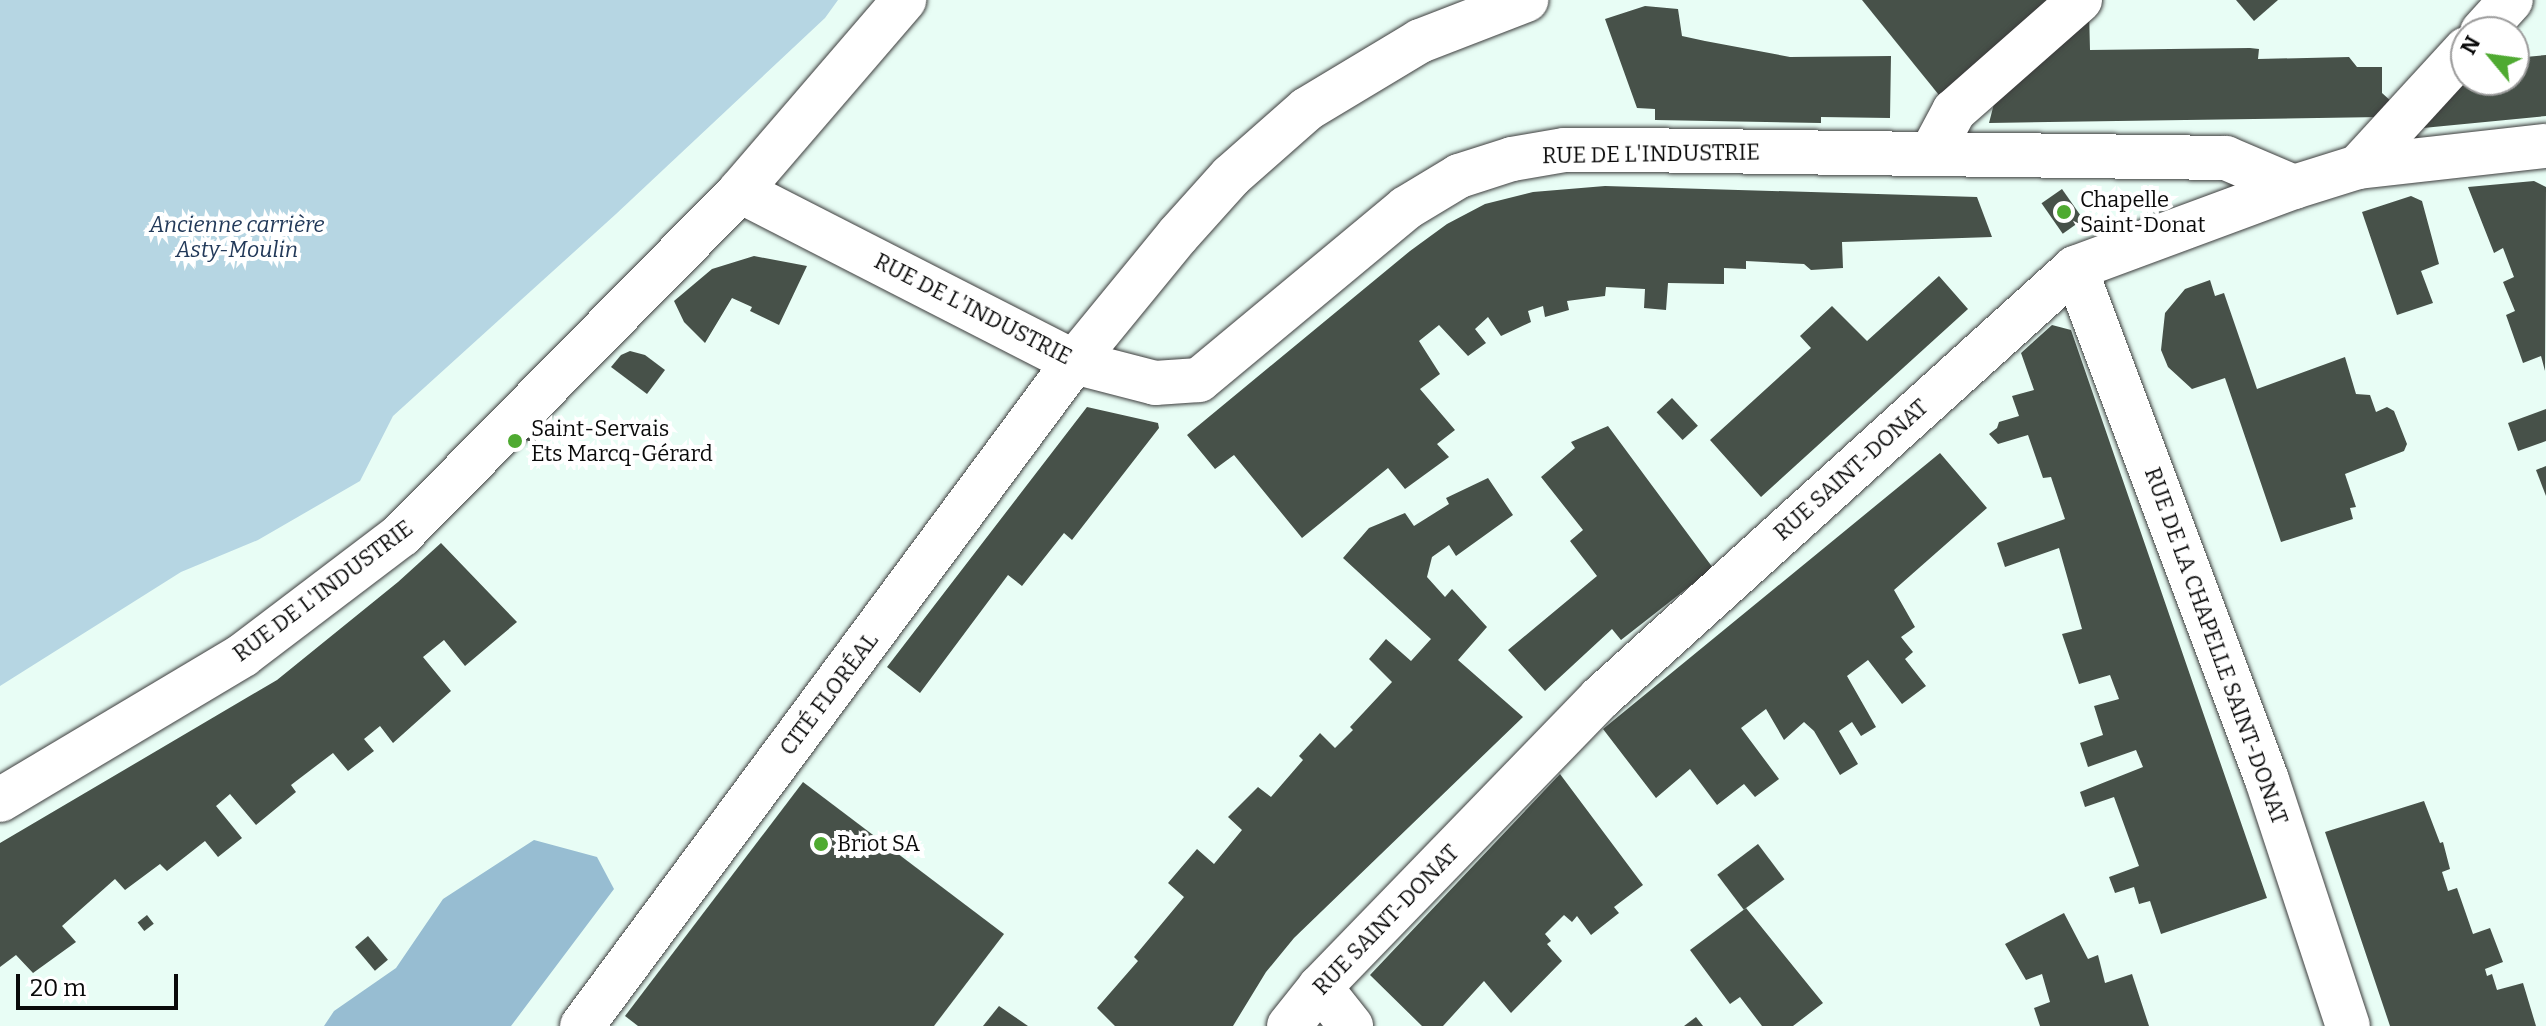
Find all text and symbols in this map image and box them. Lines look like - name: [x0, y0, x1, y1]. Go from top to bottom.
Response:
- north arrow: [2450, 16, 2530, 96]
- text: N: [2454, 31, 2486, 59]
- street label: RUE DE L'INDUSTRIE: [1542, 139, 1760, 169]
- place label: Chapelle Saint-Donat: [2080, 186, 2205, 238]
- marker: Chapelle Saint-Donat: [2055, 203, 2073, 221]
- park label: Ancienne carrière Asty-Moulin: [149, 211, 325, 262]
- street label: RUE DE L'INDUSTRIE: [870, 248, 1076, 370]
- street label: RUE SAINT-DONAT: [1769, 394, 1933, 546]
- place label: Saint-Servais Ets Marcq-Gérard: [531, 415, 713, 466]
- marker: Saint-Servais Ets Marcq-Gérard: [506, 432, 524, 450]
- street label: RUE DE LA CHAPELLE SAINT-DONAT: [2139, 464, 2293, 828]
- street label: RUE DE L'INDUSTRIE: [228, 515, 418, 667]
- street label: CITÉ FLORÉAL: [774, 628, 884, 760]
- place label: Briot SA: [837, 831, 920, 857]
- marker: Briot SA: [812, 835, 830, 853]
- street label: RUE SAINT-DONAT: [1308, 840, 1464, 1000]
- scale bar: [20, 958, 182, 1008]
- text: 20 m: [30, 974, 86, 1002]

